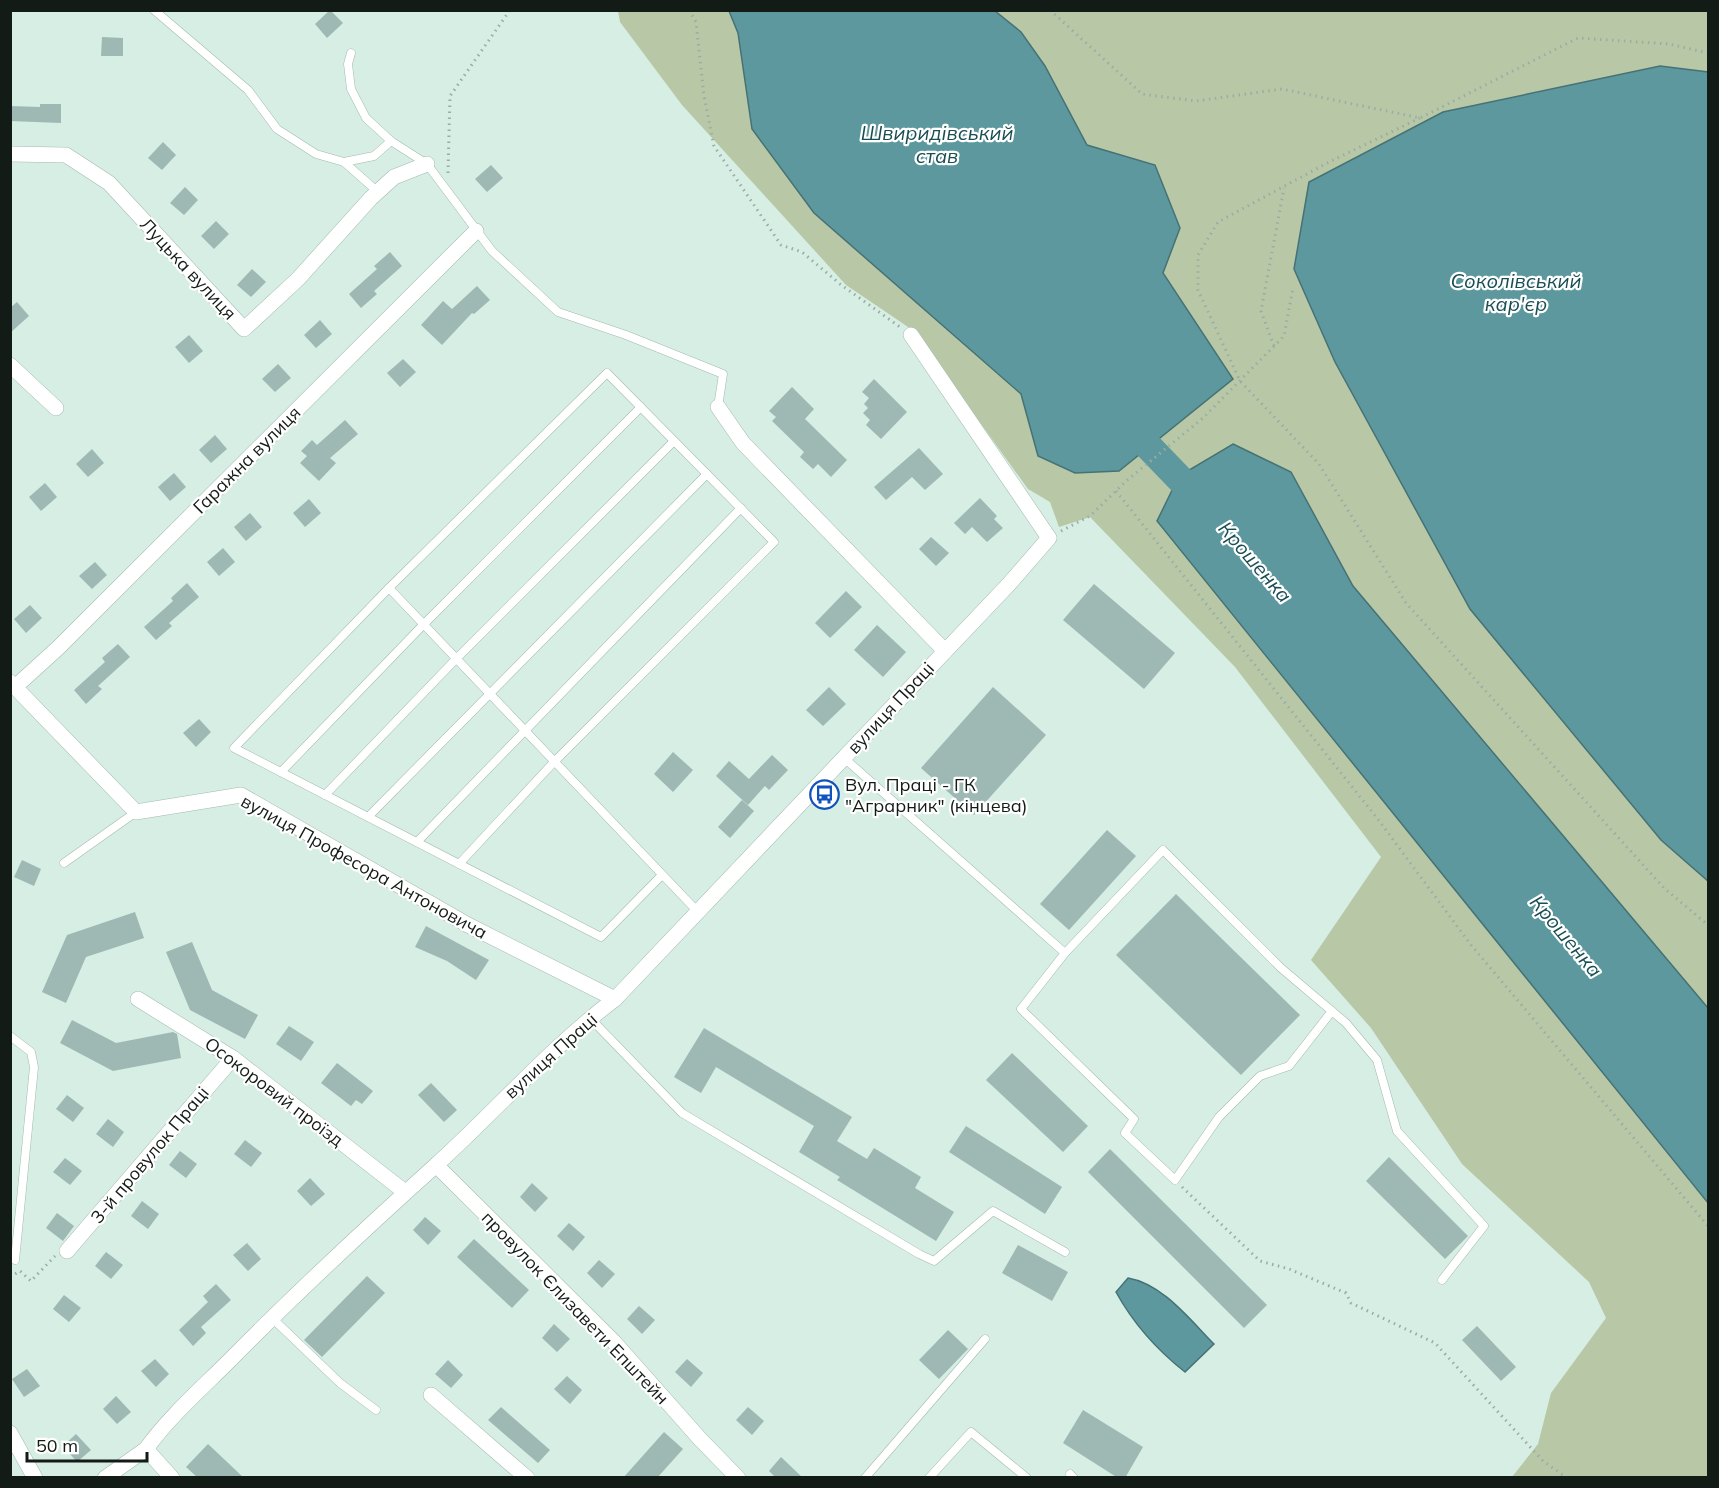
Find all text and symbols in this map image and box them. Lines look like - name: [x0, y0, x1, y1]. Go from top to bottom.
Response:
- water label: Швиридівський став: [861, 120, 1013, 168]
- street label: Луцька вулиця: [135, 213, 241, 324]
- water label: Соколівський кар'єр: [1451, 268, 1581, 316]
- street label: Гаражна вулиця: [188, 401, 305, 518]
- water label: Крошенка: [1213, 516, 1297, 607]
- street label: вулиця Праці: [842, 657, 939, 758]
- place label: Вул. Праці - ГК "Аграрник" (кінцева): [845, 773, 1028, 817]
- bus stop icon: Вул. Праці - ГК "Аграрник" (кінцева): [808, 779, 840, 811]
- street label: вулиця Професора Антоновича: [237, 789, 491, 944]
- water label: Крошенка: [1525, 890, 1608, 982]
- street label: вулиця Праці: [499, 1008, 602, 1103]
- street label: Осокоровий проїзд: [200, 1032, 348, 1151]
- street label: 3-й провулок Праці: [86, 1081, 214, 1228]
- street label: провулок Єлизавети Епштейн: [477, 1206, 674, 1409]
- scale bar: [27, 1425, 147, 1463]
- text: 50 m: [36, 1434, 78, 1457]

